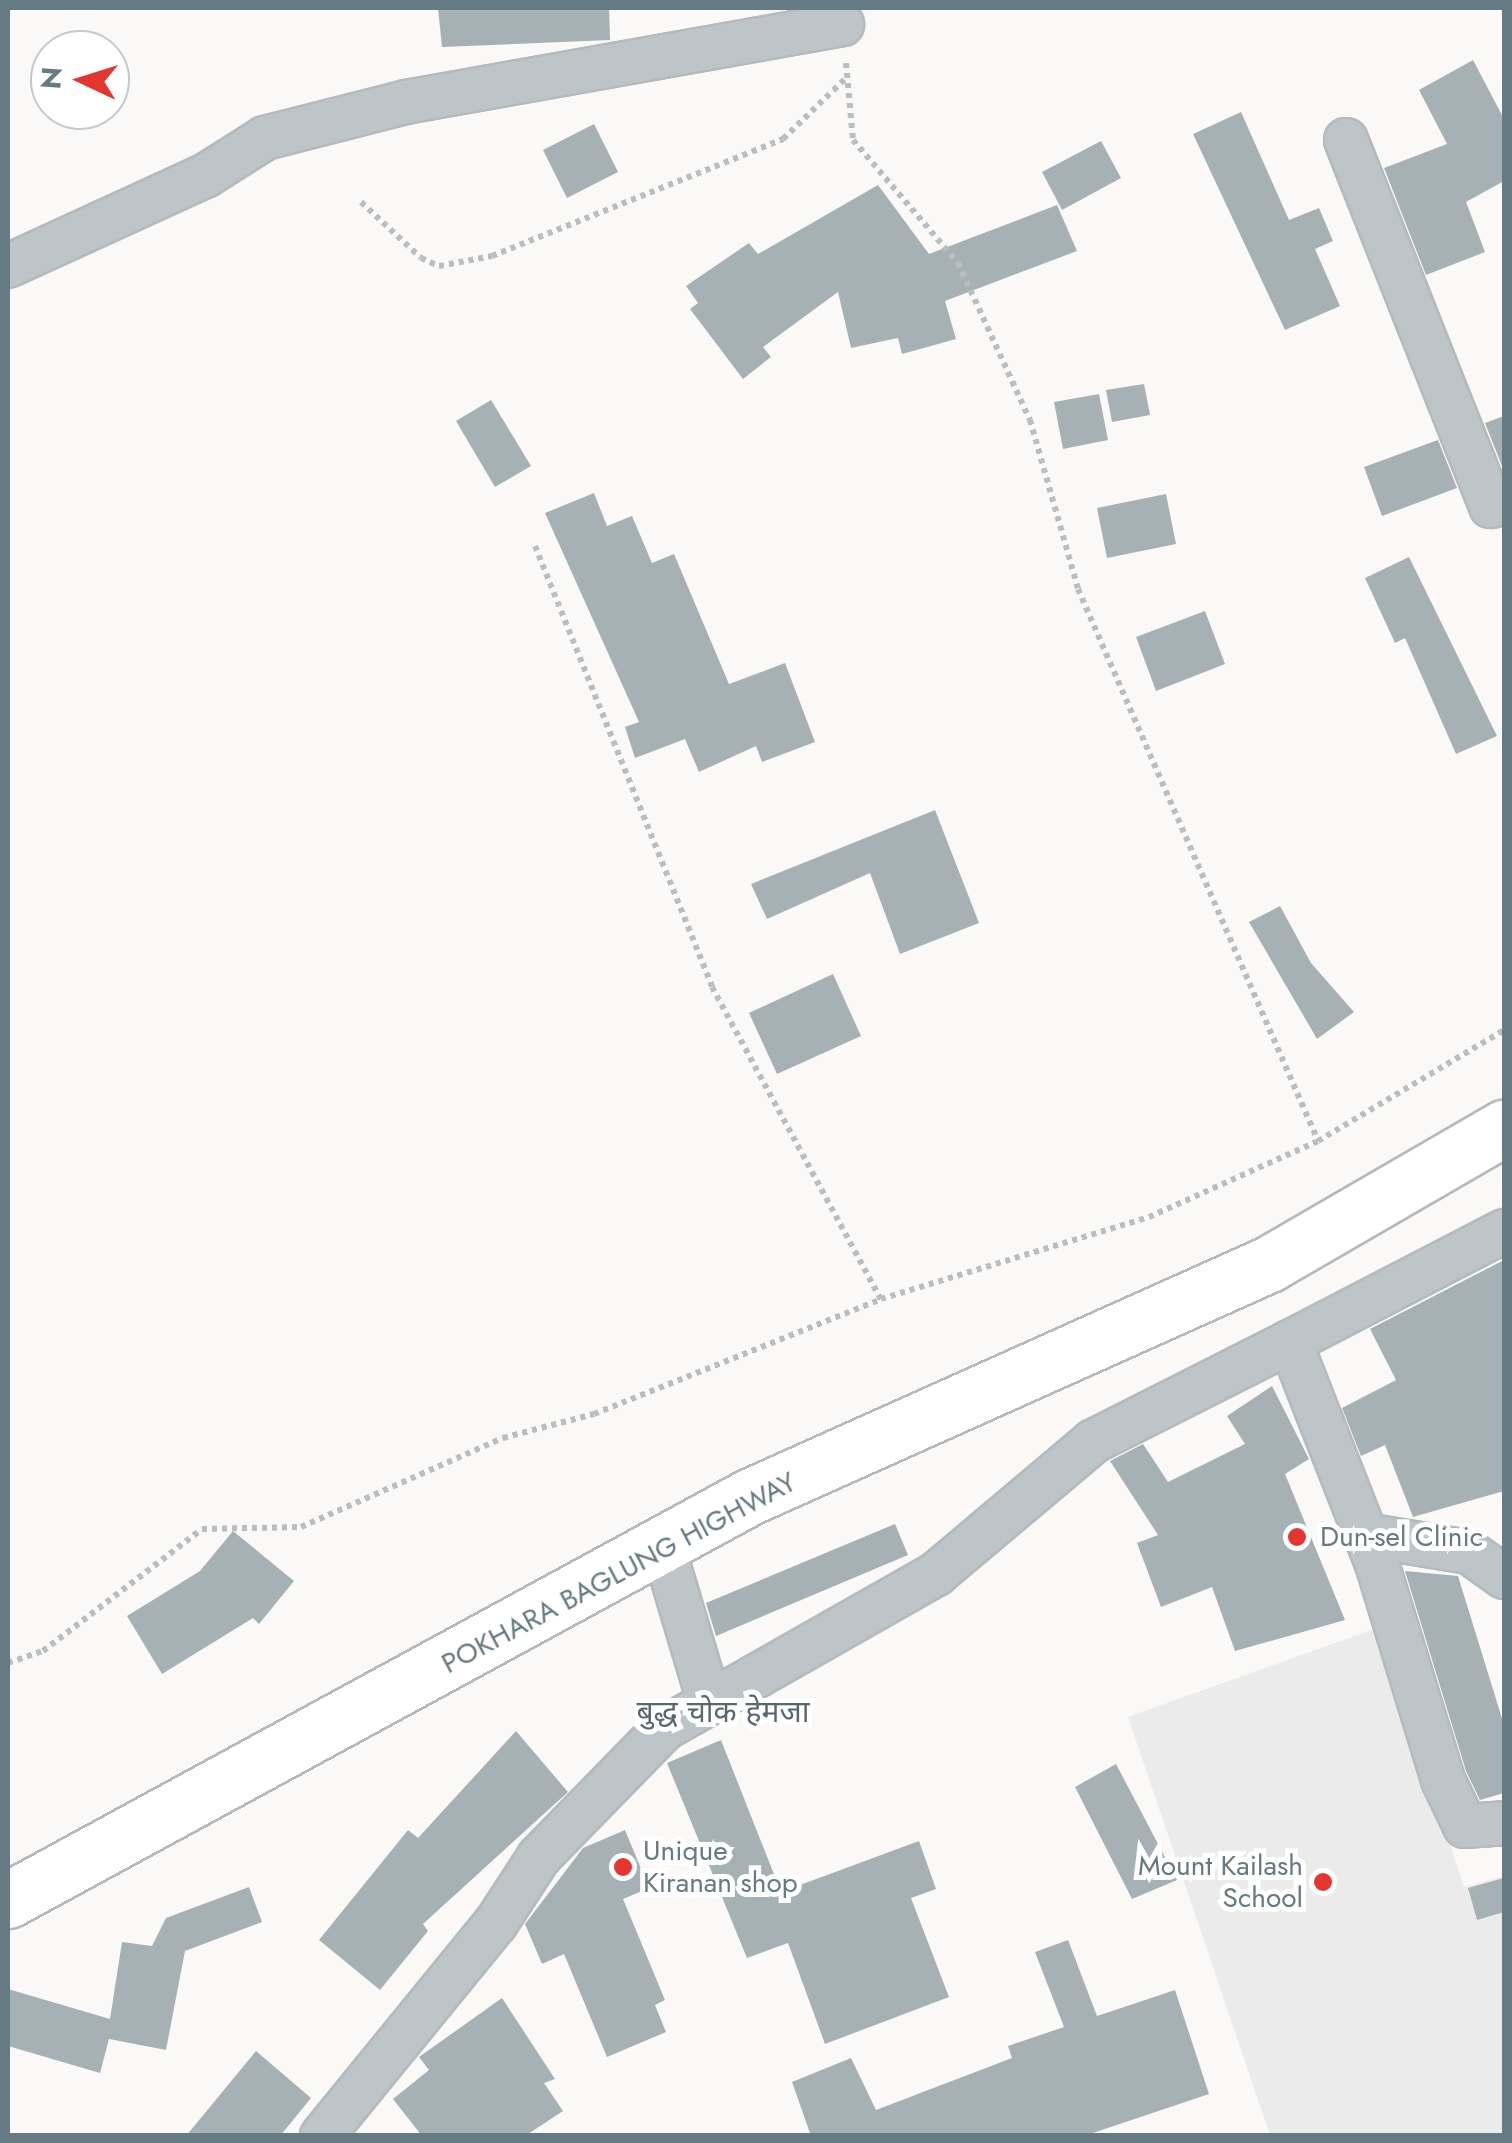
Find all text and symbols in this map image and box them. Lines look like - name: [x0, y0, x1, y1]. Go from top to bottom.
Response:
- north arrow: [30, 30, 130, 130]
- text: N: [30, 65, 73, 91]
- street label: POKHARA BAGLUNG HIGHWAY: [436, 1465, 802, 1681]
- place label: Dun-sel Clinic: [1320, 1520, 1483, 1554]
- marker: Dun-sel Clinic: [1284, 1524, 1310, 1550]
- district label: बुद्ध चोक हेमजा: [637, 1694, 809, 1730]
- place label: Unique Kiranan shop: [643, 1834, 798, 1900]
- place label: Mount Kailash School: [1138, 1849, 1303, 1915]
- marker: Unique Kiranan shop: [612, 1856, 634, 1878]
- marker: Mount Kailash School: [1312, 1871, 1334, 1893]

